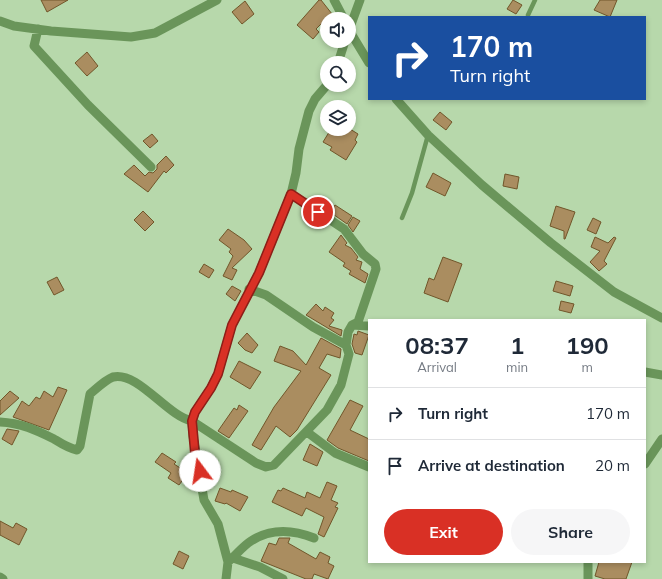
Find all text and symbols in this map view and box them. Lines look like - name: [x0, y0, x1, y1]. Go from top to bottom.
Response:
- map controls: [320, 12, 356, 136]
- button: sound: [320, 12, 356, 48]
- text: 170 m: [450, 29, 533, 64]
- icon: right: [384, 32, 436, 84]
- button: search: [320, 56, 356, 92]
- text: Turn right: [450, 64, 530, 87]
- button: layers: [320, 100, 356, 136]
- pin: [301, 195, 335, 229]
- icon: arrive: [307, 201, 329, 223]
- text: 08:37: [405, 330, 469, 360]
- text: 1: [510, 330, 524, 360]
- text: 190: [566, 330, 609, 360]
- text: Arrival: [417, 359, 457, 375]
- text: min: [506, 359, 528, 375]
- text: m: [581, 359, 593, 375]
- icon: right: [384, 403, 406, 425]
- text: Turn right: [418, 404, 488, 423]
- text: 170 m: [586, 404, 630, 423]
- position arrow: [179, 450, 221, 492]
- icon: arrive: [384, 455, 406, 477]
- text: Arrive at destination: [418, 456, 565, 475]
- text: 20 m: [595, 456, 630, 475]
- button: Exit: [384, 509, 503, 555]
- button: Share: [511, 509, 630, 555]

